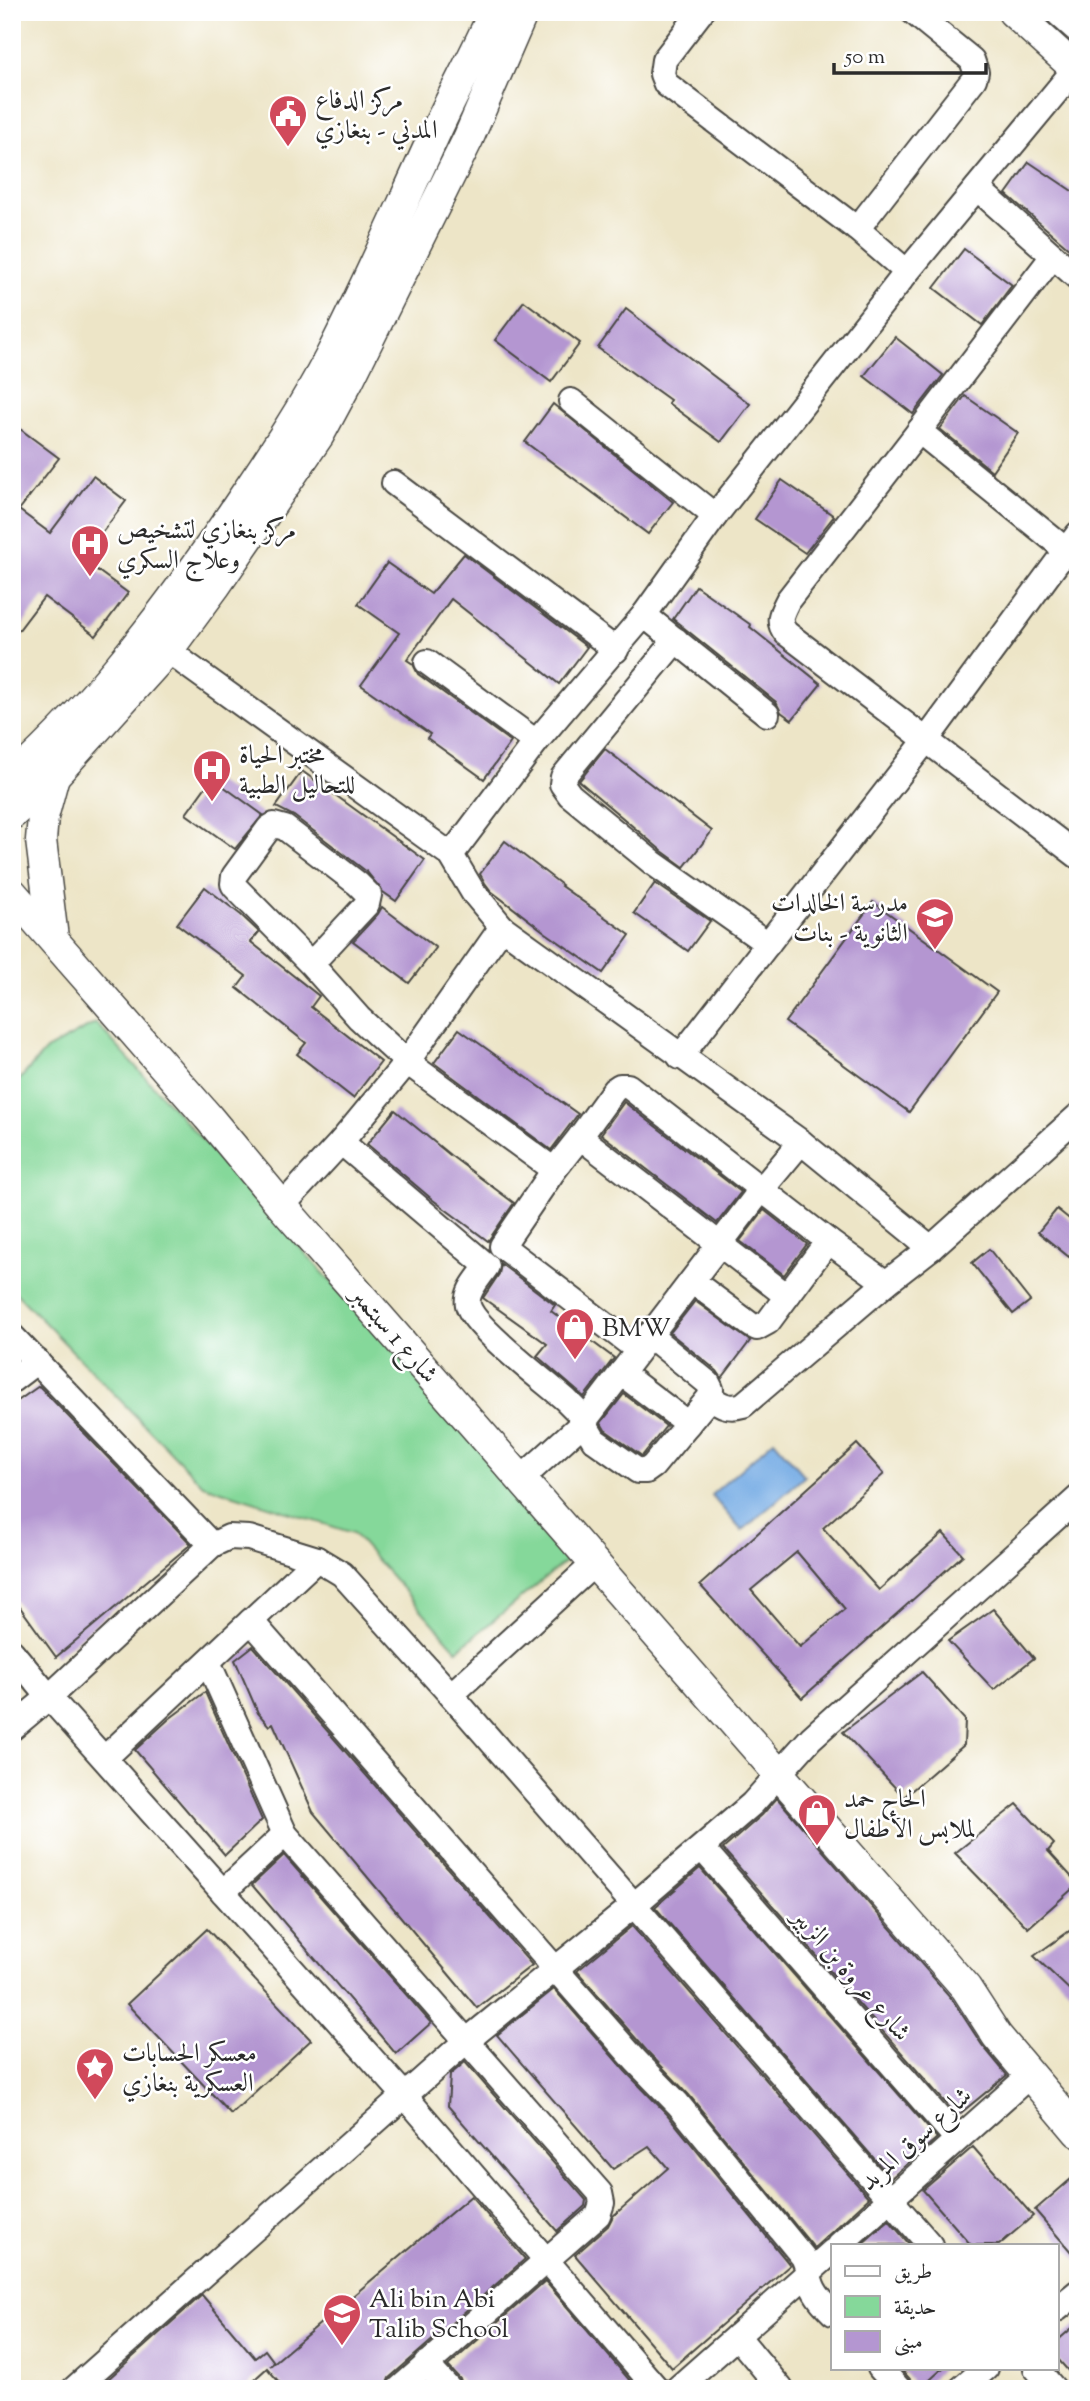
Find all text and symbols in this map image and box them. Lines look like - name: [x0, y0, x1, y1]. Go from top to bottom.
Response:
- scale bar: [834, 32, 987, 76]
- text: 50 m: [844, 43, 885, 73]
- place label: مركز الدفاع المدني - بنغازي: [315, 83, 438, 151]
- public building icon: مركز الدفاع المدني - بنغازي: [267, 93, 309, 148]
- place label: مركز بنغازي لتشخيص وعلاج السكري: [117, 513, 296, 583]
- hospital icon: مركز بنغازي لتشخيص وعلاج السكري: [69, 523, 111, 578]
- place label: مختبر الحياة للتحاليل الطبية: [239, 738, 355, 805]
- hospital icon: مختبر الحياة للتحاليل الطبية: [191, 748, 233, 803]
- place label: مدرسة الخالدات الثانوية - بنات: [771, 886, 908, 953]
- school or university icon: مدرسة الخالدات الثانوية - بنات: [914, 896, 956, 951]
- street label: شارع 1 سبتمبر: [337, 1276, 446, 1393]
- shop icon: BMW: [554, 1306, 596, 1361]
- place label: BMW: [602, 1311, 671, 1348]
- place label: الحاج حمد لملابس الأطفال: [844, 1782, 976, 1849]
- shop icon: الحاج حمد لملابس الأطفال: [796, 1792, 838, 1847]
- street label: شارع عروة بن الزبير: [779, 1899, 919, 2051]
- place label: معسكر الحسابات العسكرية بنغازي: [122, 2036, 257, 2103]
- place icon: معسكر الحسابات العسكرية بنغازي: [74, 2046, 116, 2101]
- street label: شارع سوق المربد: [852, 2079, 982, 2201]
- legend: [831, 2244, 1058, 2370]
- text: طريق: [894, 2258, 932, 2288]
- place label: Ali bin Abi Talib School: [369, 2282, 509, 2349]
- school or university icon: Ali bin Abi Talib School: [321, 2292, 363, 2347]
- text: حديقة: [894, 2294, 937, 2324]
- text: مبنى: [894, 2328, 923, 2358]

